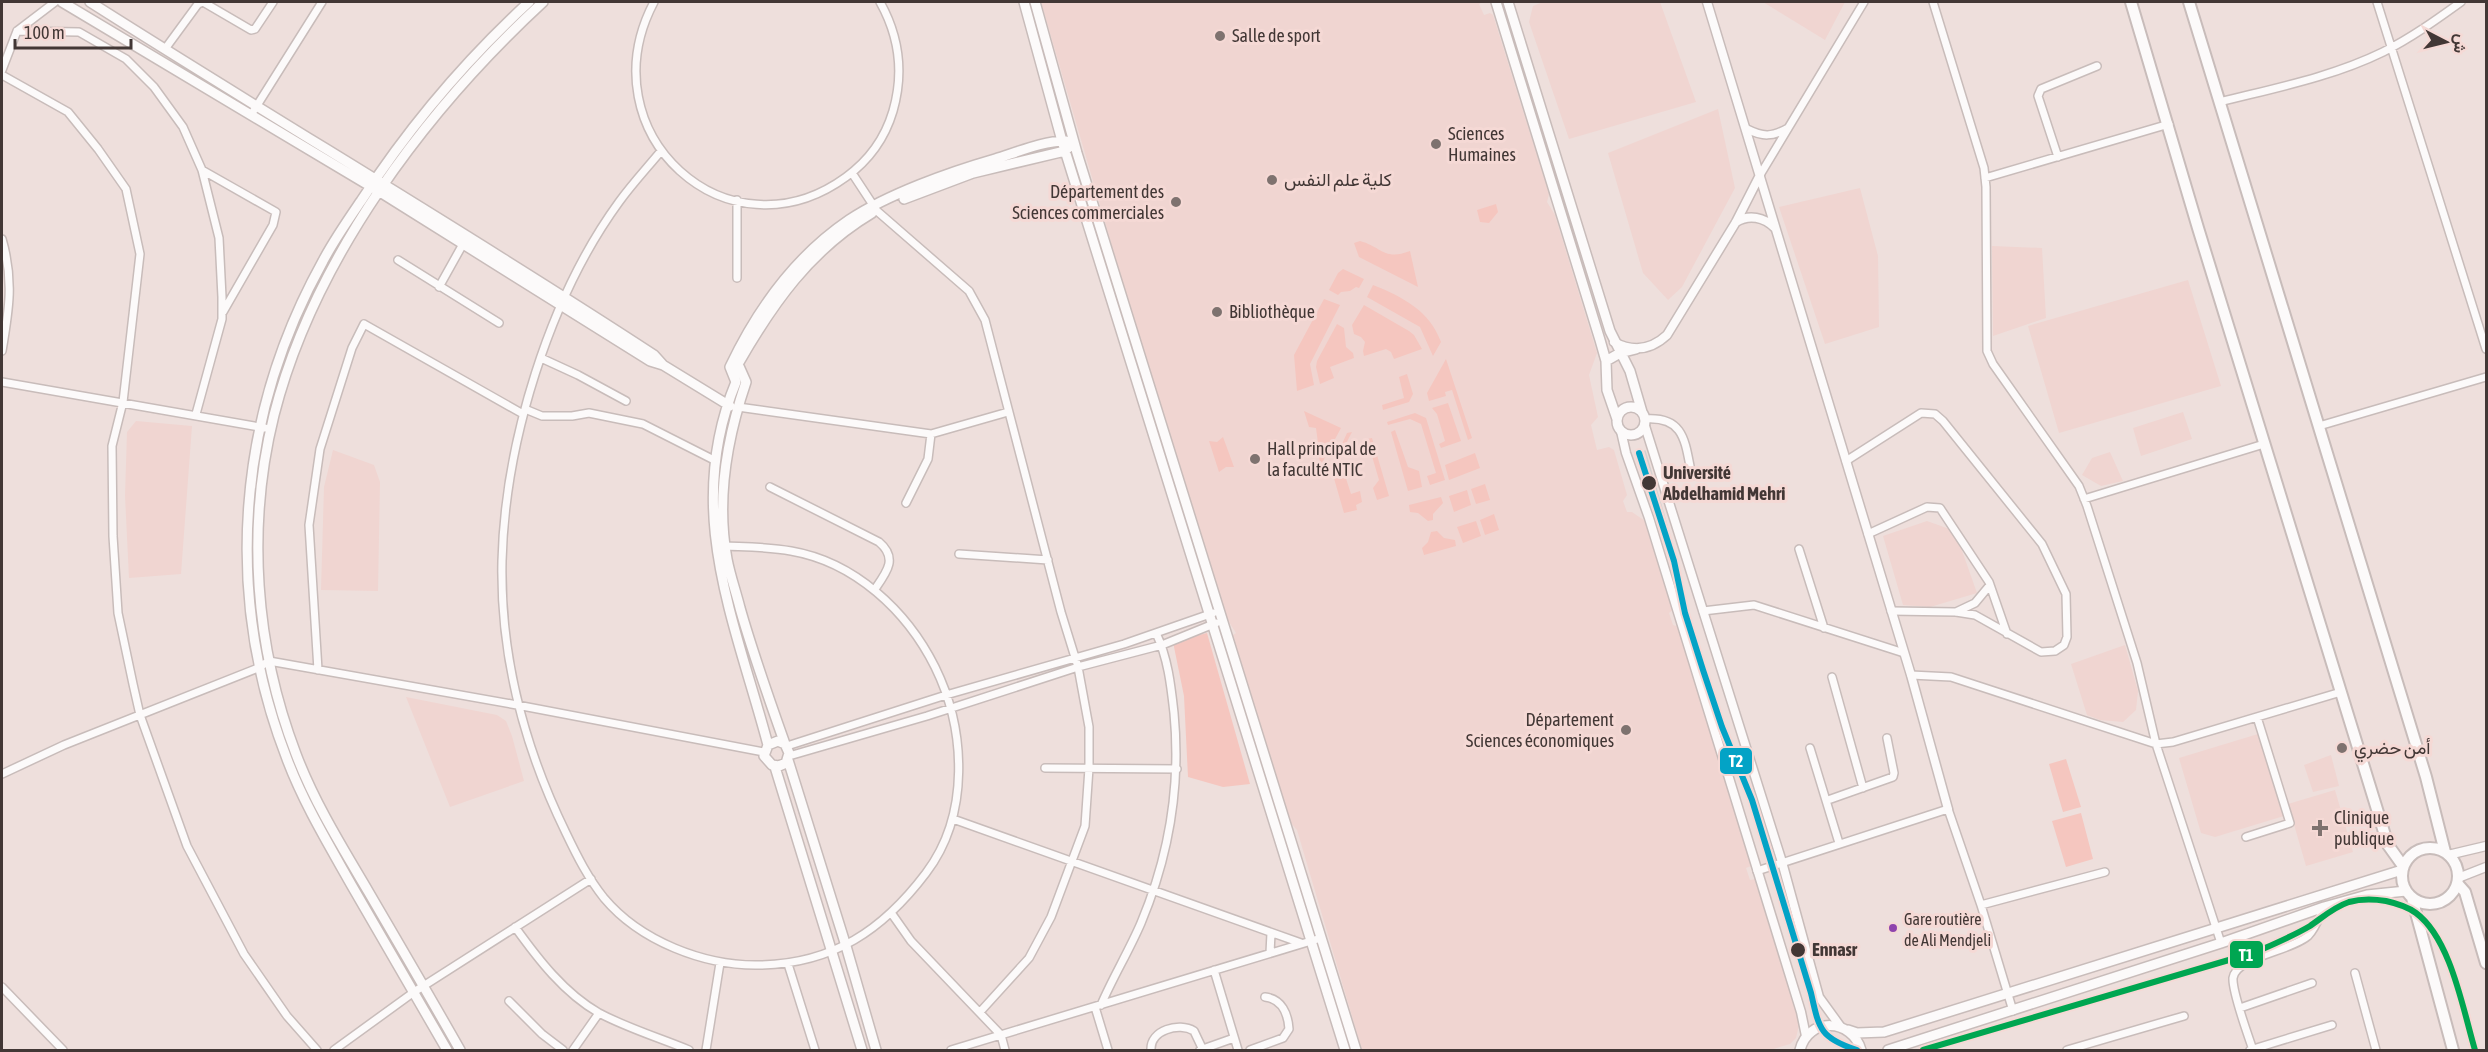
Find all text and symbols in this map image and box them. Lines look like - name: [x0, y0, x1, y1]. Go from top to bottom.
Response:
- scale bar: [15, 12, 130, 50]
- north arrow: [2416, 12, 2476, 72]
- text: 100 m: [24, 22, 65, 43]
- place label: Salle de sport: [1232, 25, 1321, 46]
- marker: Salle de sport: [1213, 29, 1227, 43]
- text: ش: [2450, 33, 2471, 54]
- place label: Sciences Humaines: [1448, 123, 1516, 165]
- marker: Sciences Humaines: [1429, 137, 1443, 151]
- place label: كلية علم النفس: [1284, 169, 1392, 192]
- marker: كلية علم النفس: [1265, 173, 1279, 187]
- place label: Département des Sciences commerciales: [1012, 181, 1164, 223]
- marker: Département des Sciences commerciales: [1169, 195, 1183, 209]
- place label: Bibliothèque: [1229, 301, 1315, 322]
- marker: Bibliothèque: [1210, 305, 1224, 319]
- place label: Hall principal de la faculté NTIC: [1267, 438, 1376, 480]
- marker: Hall principal de la faculté NTIC: [1248, 452, 1262, 466]
- place label: Université Abdelhamid Mehri: [1662, 462, 1785, 504]
- marker: Université Abdelhamid Mehri: [1640, 474, 1658, 492]
- place label: Département Sciences économiques: [1466, 709, 1614, 751]
- marker: Département Sciences économiques: [1619, 723, 1633, 737]
- place label: أمن حضري: [2354, 737, 2430, 763]
- marker: أمن حضري: [2335, 741, 2349, 755]
- line badge: T2: [1719, 747, 1753, 775]
- text: T2: [1729, 752, 1743, 770]
- place label: Clinique publique: [2334, 807, 2394, 849]
- marker: Clinique publique: [2311, 819, 2329, 837]
- place label: Gare routière de Ali Mendjeli: [1904, 910, 1991, 950]
- marker: Gare routière de Ali Mendjeli: [1887, 922, 1899, 934]
- place label: Ennasr: [1812, 939, 1858, 960]
- line badge: T1: [2229, 940, 2264, 969]
- marker: Ennasr: [1789, 941, 1807, 959]
- text: T1: [2239, 946, 2254, 964]

